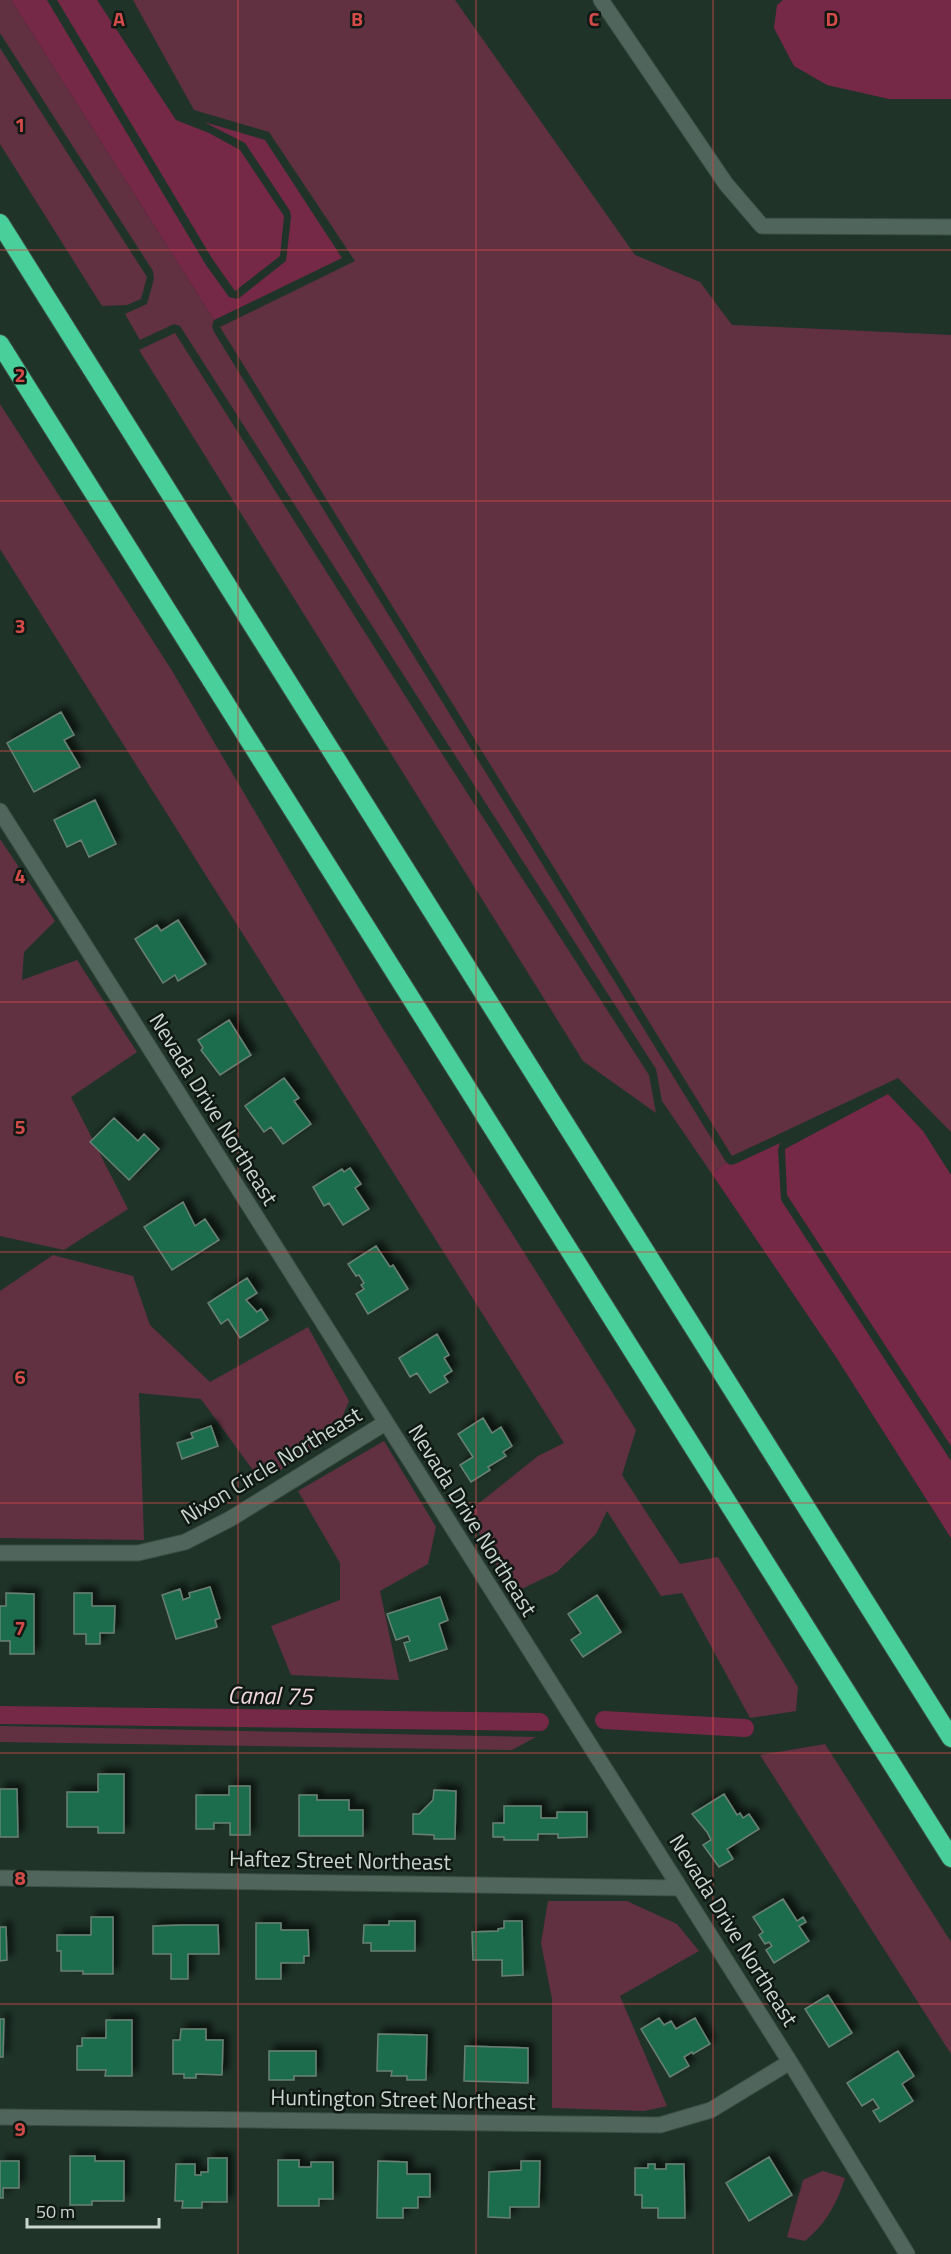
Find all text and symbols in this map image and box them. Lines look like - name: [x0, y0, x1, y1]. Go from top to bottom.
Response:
- text: A: [113, 3, 125, 34]
- text: B: [351, 3, 363, 34]
- text: C: [589, 3, 600, 34]
- text: D: [826, 3, 838, 34]
- text: 1: [14, 109, 26, 140]
- text: 2: [14, 359, 26, 390]
- text: 3: [14, 610, 26, 641]
- text: 4: [14, 860, 26, 891]
- street label: Nevada Drive Northeast: [141, 1006, 287, 1212]
- text: 5: [14, 1111, 26, 1142]
- text: 6: [14, 1361, 26, 1392]
- street label: Nixon Circle Northeast: [174, 1397, 368, 1533]
- street label: Nevada Drive Northeast: [400, 1417, 546, 1623]
- text: 7: [14, 1612, 26, 1643]
- water label: Canal 75: [227, 1676, 315, 1714]
- street label: Nevada Drive Northeast: [661, 1827, 807, 2033]
- street label: Haftez Street Northeast: [229, 1841, 452, 1879]
- text: 8: [14, 1862, 26, 1893]
- street label: Huntington Street Northeast: [270, 2080, 536, 2118]
- text: 9: [14, 2113, 26, 2144]
- scale bar: [27, 2191, 159, 2229]
- text: 50 m: [36, 2198, 75, 2225]

